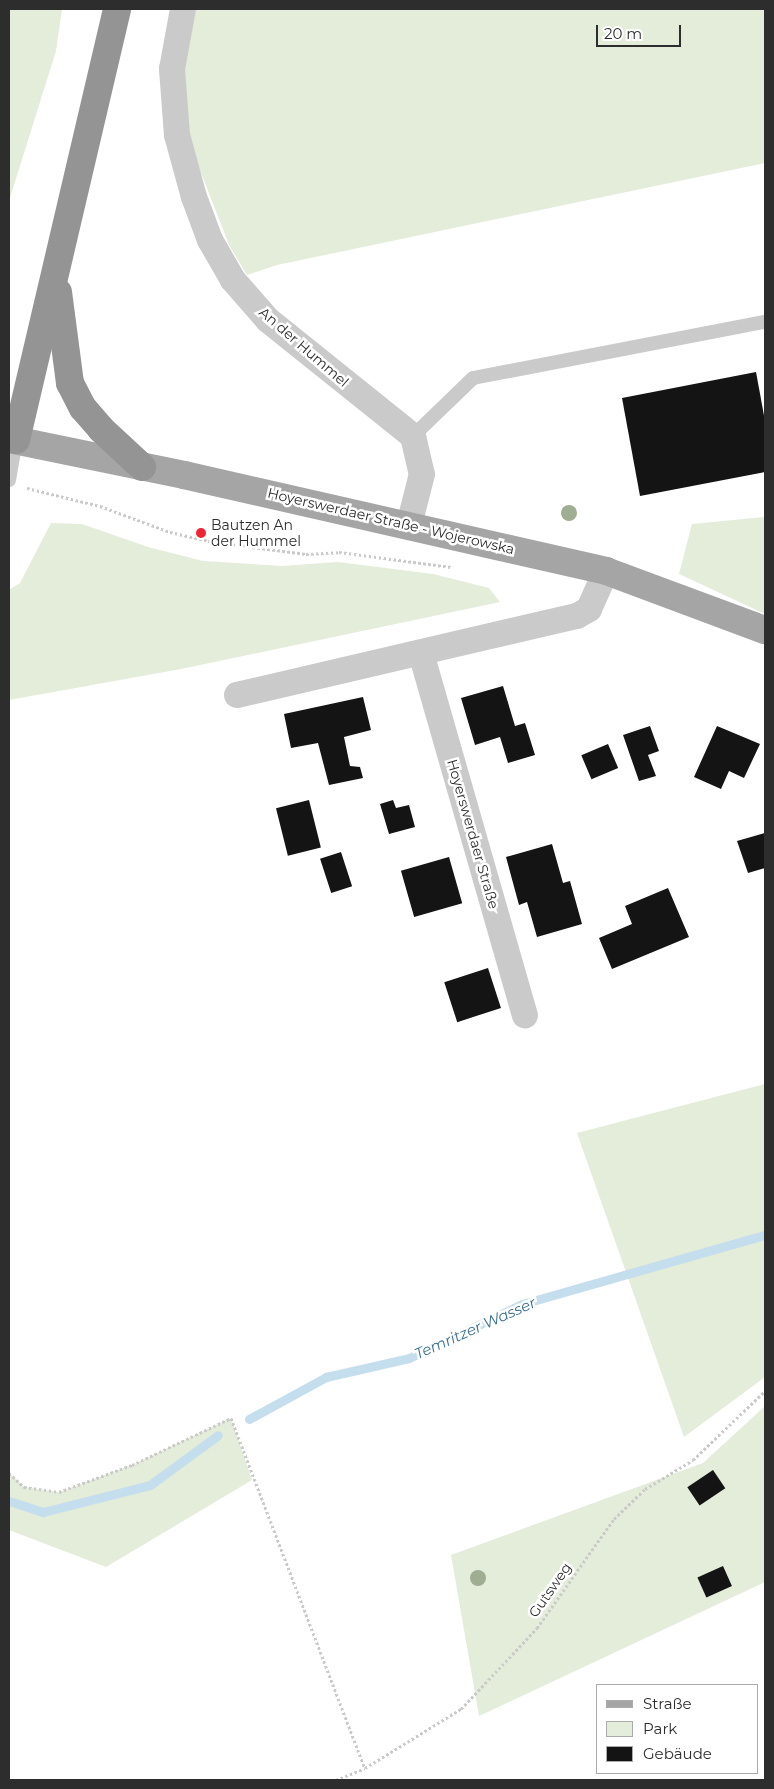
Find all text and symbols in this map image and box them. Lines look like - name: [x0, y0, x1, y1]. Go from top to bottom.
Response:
- scale bar: [599, 15, 684, 47]
- text: 20 m: [604, 24, 642, 43]
- street label: An der Hummel: [256, 304, 352, 390]
- street label: Hoyerswerdaer Straße - Wojerowska: [266, 484, 516, 558]
- place label: Bautzen An der Hummel: [211, 517, 301, 550]
- marker: Bautzen An der Hummel: [195, 527, 207, 539]
- street label: Hoyerswerdaer Straße: [444, 757, 502, 911]
- water label: Temritzer Wasser: [412, 1293, 538, 1363]
- street label: Gutsweg: [525, 1559, 575, 1621]
- legend: [596, 1684, 759, 1774]
- text: Straße: [643, 1694, 692, 1713]
- text: Park: [643, 1719, 677, 1738]
- text: Gebäude: [643, 1744, 712, 1763]

